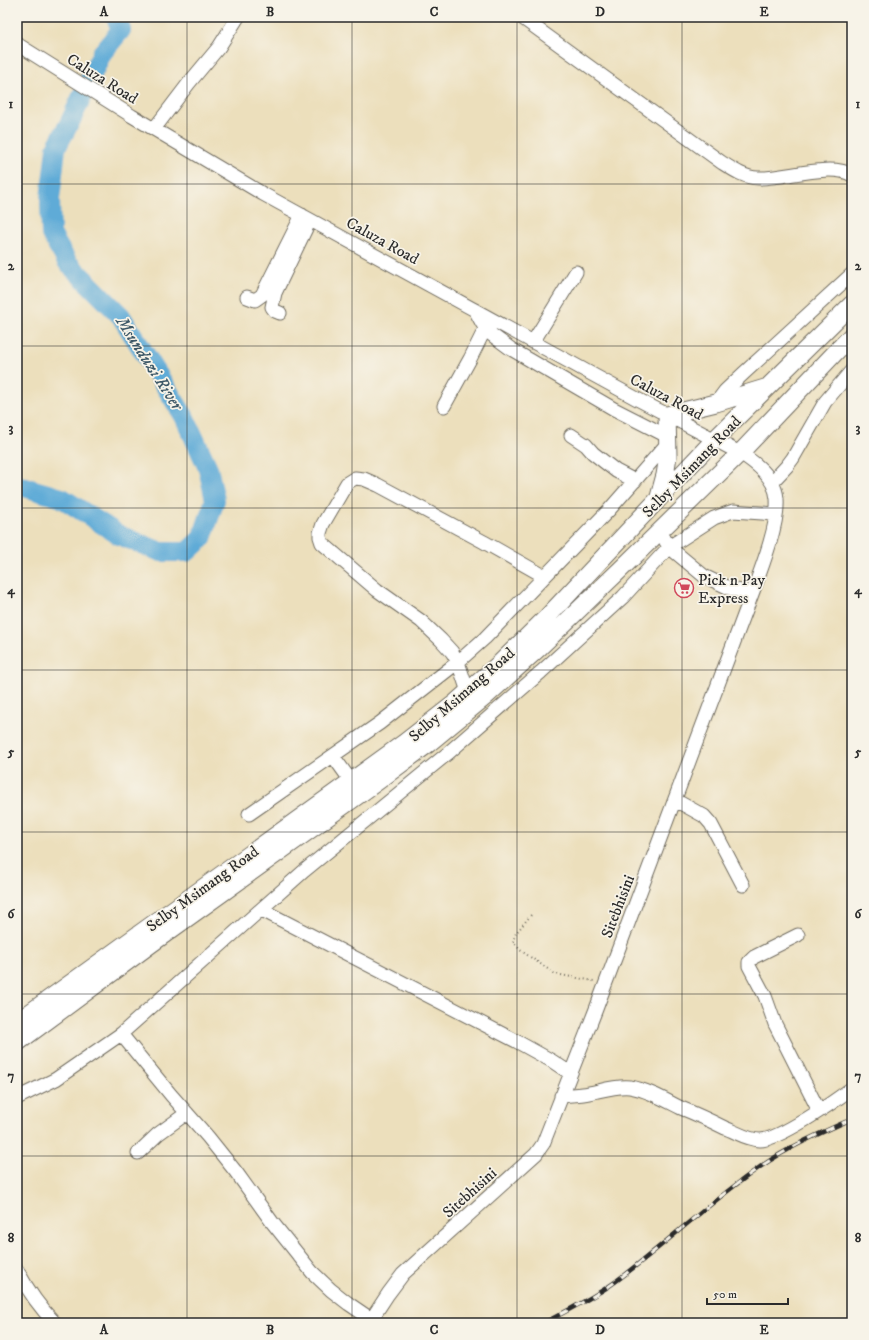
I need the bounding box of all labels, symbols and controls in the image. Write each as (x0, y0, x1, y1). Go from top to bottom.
text: A (99, 4, 109, 20)
text: B (266, 4, 274, 20)
text: C (430, 4, 439, 20)
text: D (595, 4, 605, 20)
text: E (759, 4, 769, 20)
street label: Caluza Road (63, 49, 142, 109)
text: 1 (9, 96, 14, 112)
text: 1 (856, 96, 861, 112)
street label: Caluza Road (343, 213, 422, 269)
text: 2 (8, 258, 15, 274)
text: 2 (855, 258, 862, 274)
water label: Msunduzi River (110, 312, 189, 416)
street label: Caluza Road (626, 369, 707, 425)
street label: Selby Msimang Road (638, 412, 745, 522)
text: 3 (9, 420, 14, 436)
text: 3 (856, 420, 861, 436)
place label: Pick n Pay Express (698, 570, 765, 608)
supermarket icon: Pick n Pay Express (673, 577, 695, 599)
text: 4 (6, 582, 15, 599)
text: 4 (853, 582, 862, 599)
street label: Selby Msimang Road (405, 643, 519, 746)
text: 5 (7, 744, 15, 760)
text: 5 (854, 744, 862, 760)
street label: Selby Msimang Road (143, 841, 263, 936)
street label: Sitebhisini (597, 872, 639, 941)
text: 6 (8, 906, 16, 922)
text: 6 (855, 906, 863, 922)
text: 7 (8, 1068, 15, 1084)
text: 7 (855, 1068, 862, 1084)
street label: Sitebhisini (438, 1163, 501, 1222)
text: 8 (8, 1230, 15, 1246)
text: 8 (855, 1230, 862, 1246)
scale bar (707, 1280, 788, 1306)
text: 50 m (713, 1287, 737, 1302)
text: A (99, 1322, 109, 1338)
text: B (266, 1322, 274, 1338)
text: C (430, 1322, 439, 1338)
text: D (595, 1322, 605, 1338)
text: E (759, 1322, 769, 1338)

